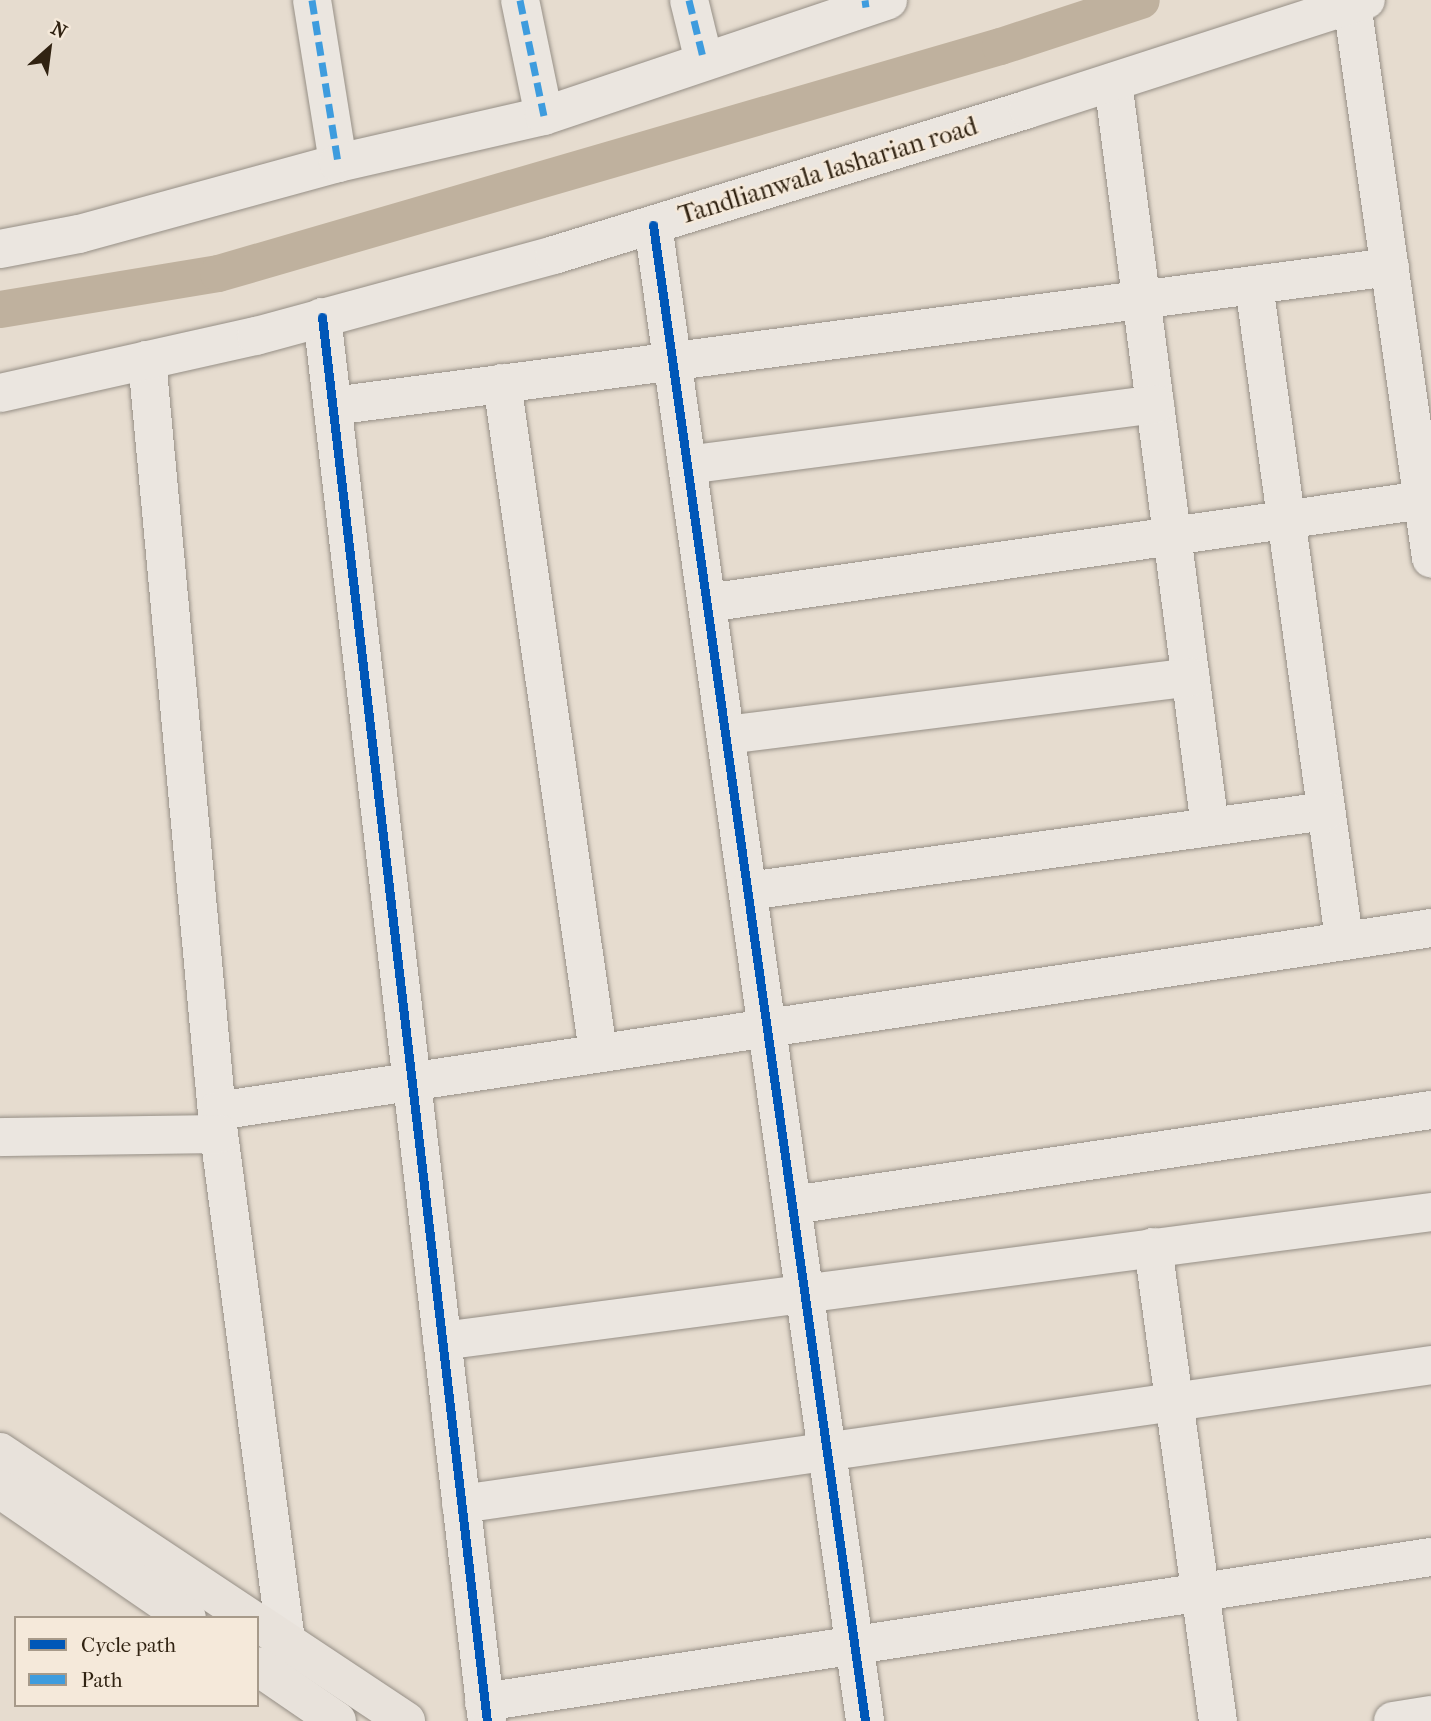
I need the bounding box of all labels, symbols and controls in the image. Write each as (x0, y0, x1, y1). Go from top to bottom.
north arrow (14, 14, 84, 84)
text: N (47, 17, 70, 44)
street label: Tandlianwala lasharian road (675, 111, 981, 231)
legend (14, 1616, 259, 1707)
text: Cycle path (81, 1633, 176, 1657)
text: Path (81, 1668, 122, 1692)

